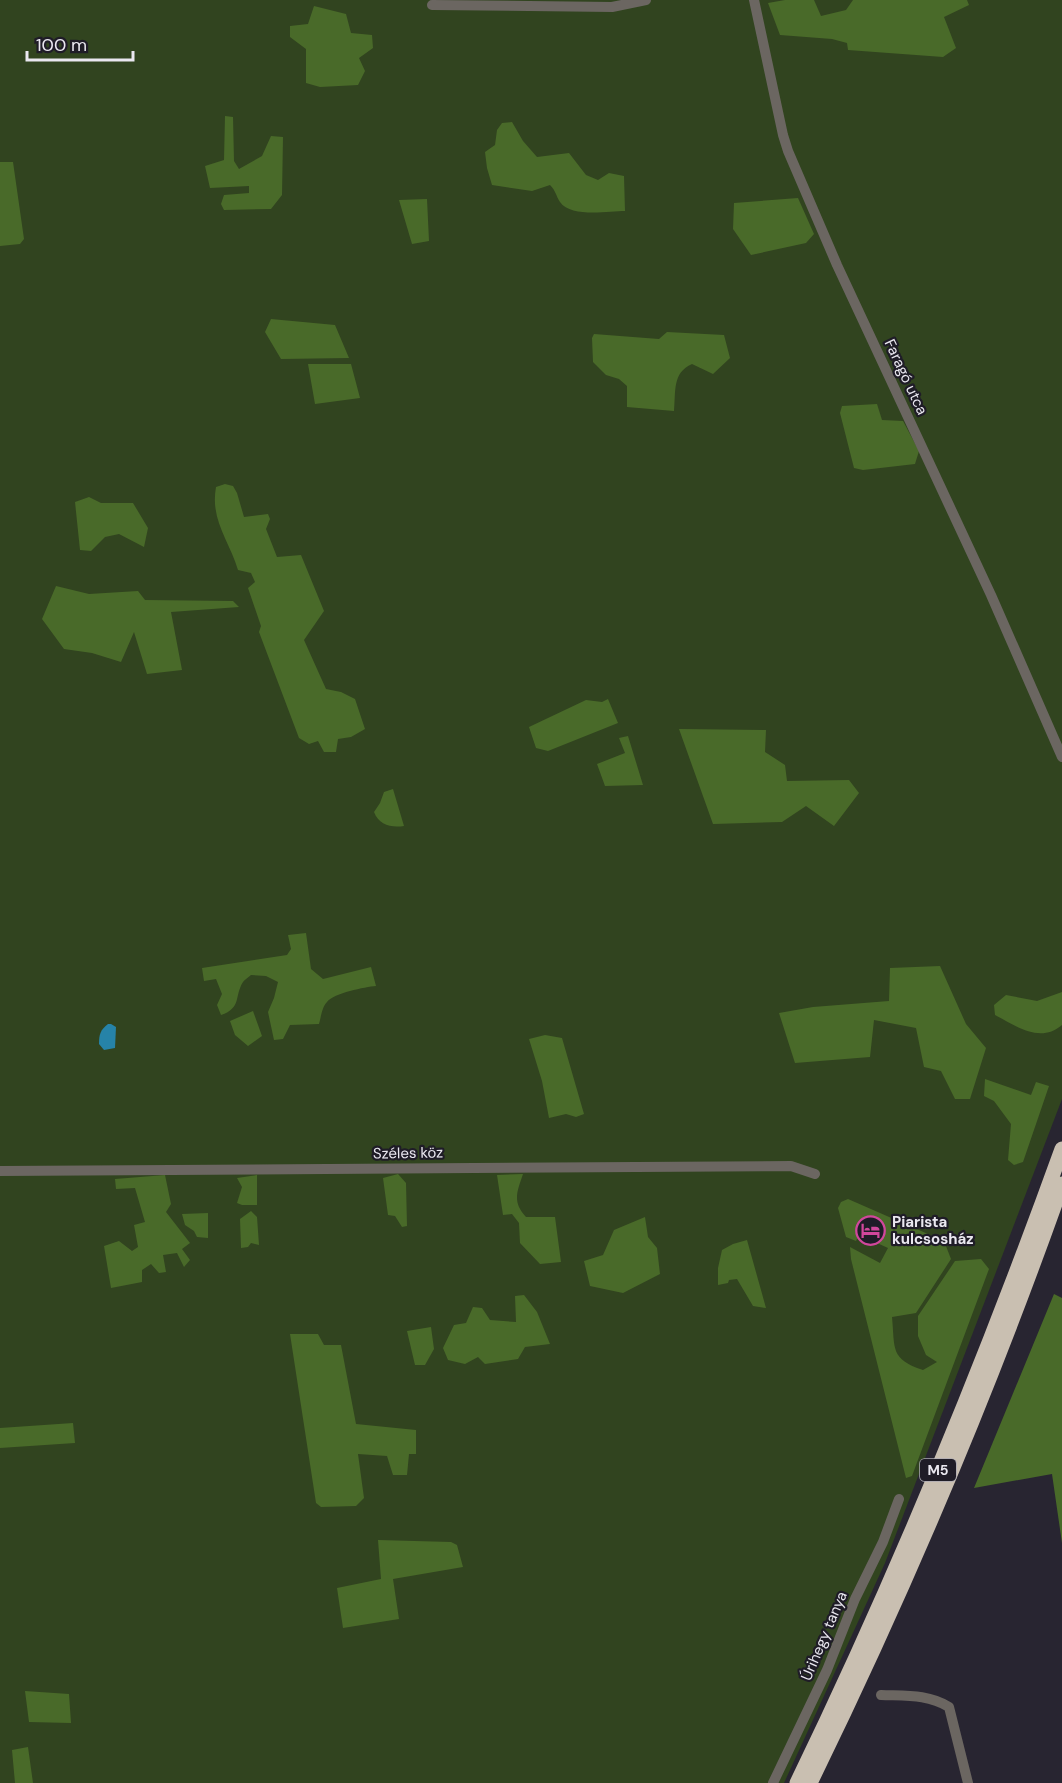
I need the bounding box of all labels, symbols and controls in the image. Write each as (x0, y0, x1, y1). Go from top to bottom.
scale bar (27, 24, 134, 62)
text: 100 m (36, 33, 87, 57)
street label: Faragó utca (880, 336, 932, 418)
street label: Széles köz (373, 1142, 443, 1164)
place label: Piarista kulcsosház (892, 1212, 974, 1249)
hotel icon: Piarista kulcsosház (855, 1215, 887, 1247)
road number: M5 (920, 1459, 956, 1481)
street label: Úrihegy tanya (796, 1588, 852, 1684)

